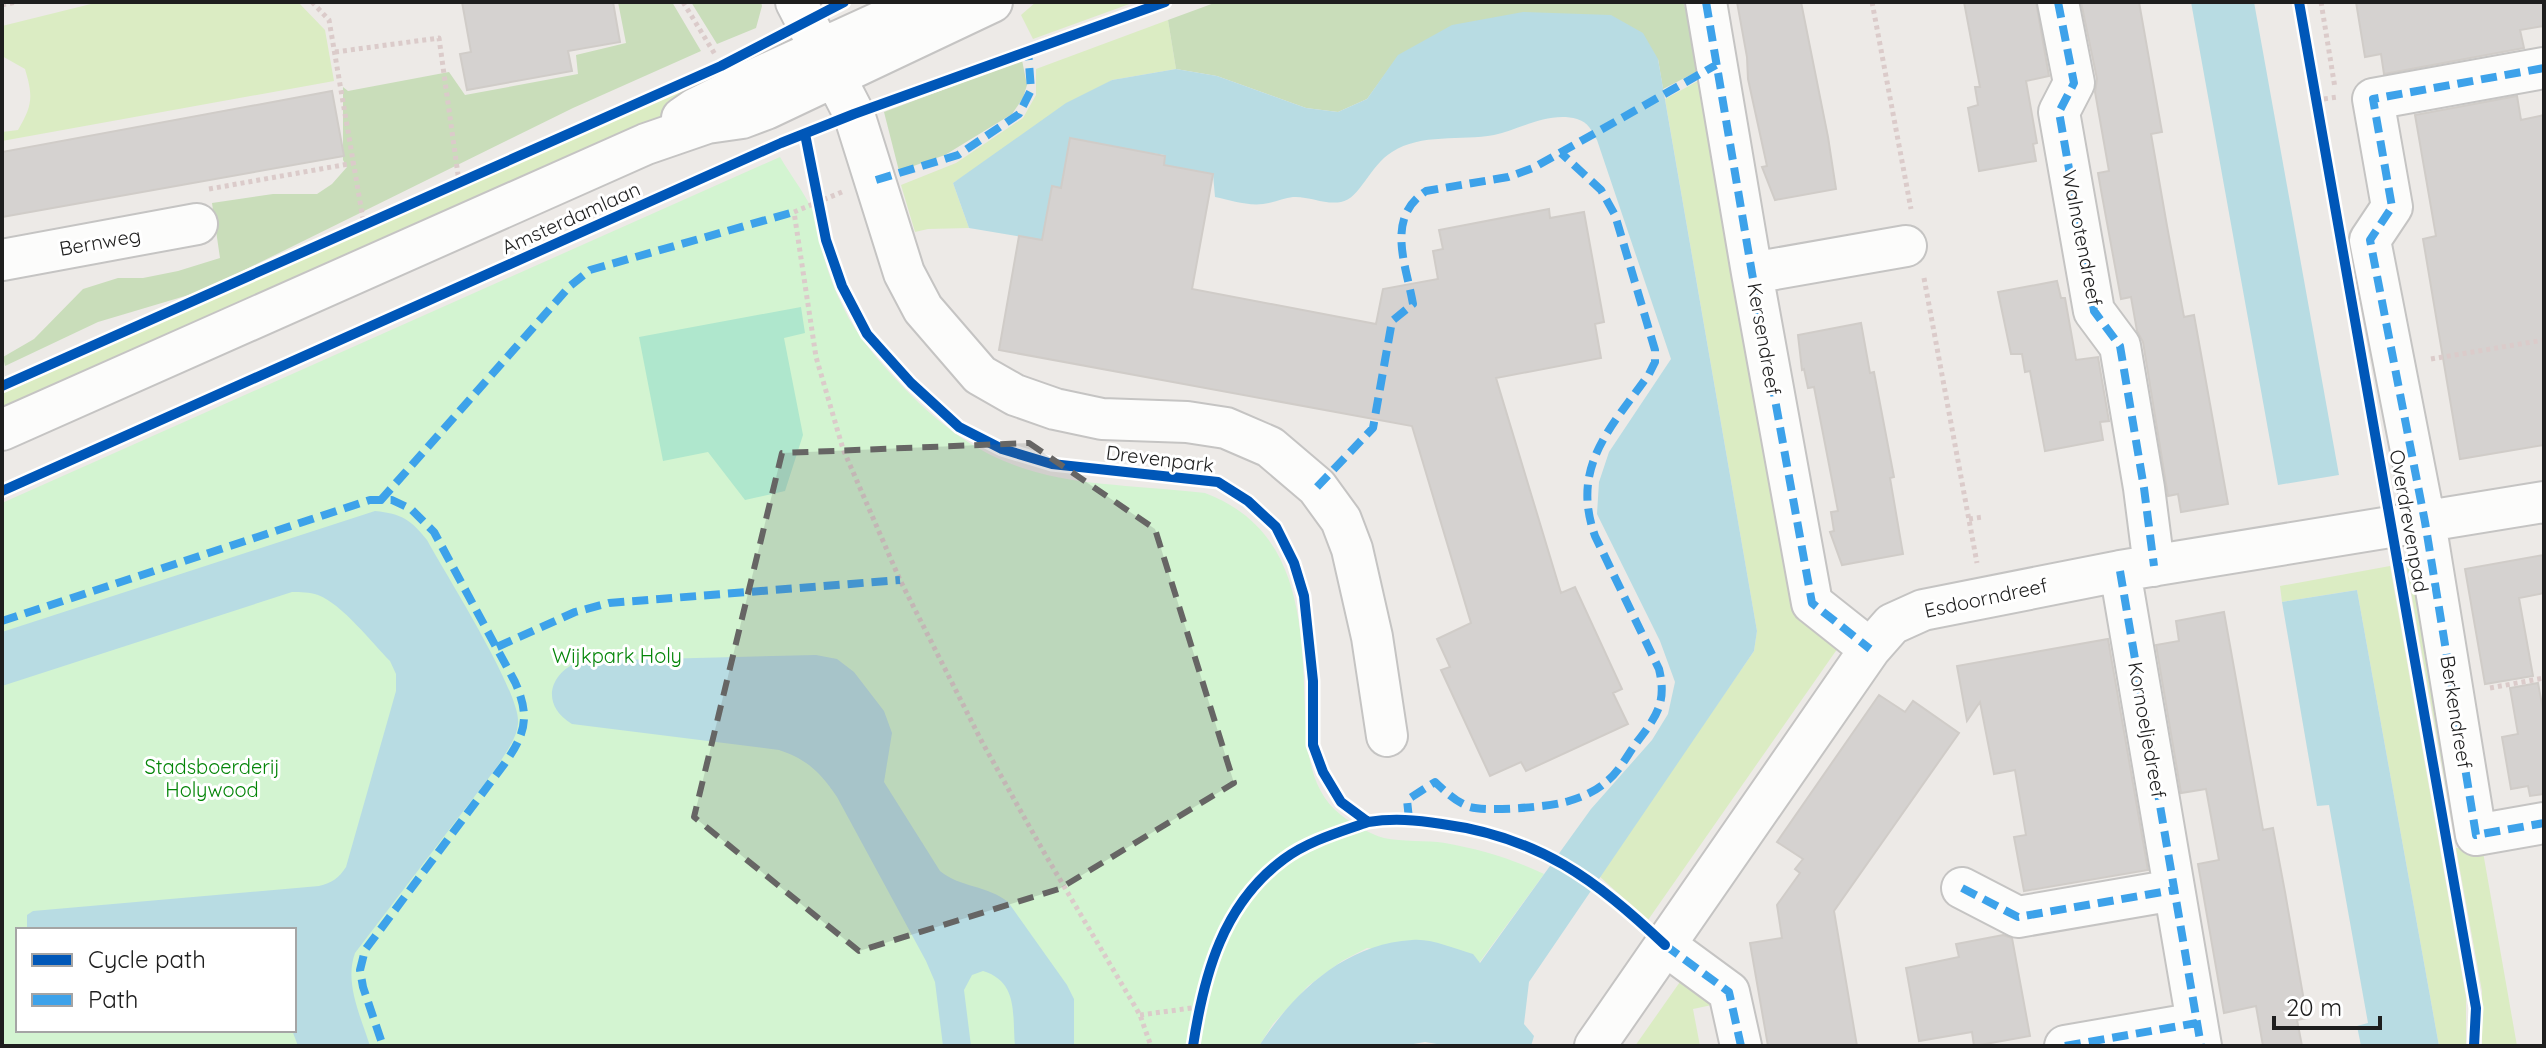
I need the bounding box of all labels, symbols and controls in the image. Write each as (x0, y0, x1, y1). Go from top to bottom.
street label: Walnotendreef (2057, 168, 2108, 308)
street label: Amsterdamlaan (498, 176, 644, 259)
street label: Bernweg (57, 222, 143, 261)
street label: Kersendreef (1742, 281, 1787, 397)
street label: Drevenpark (1105, 439, 1216, 478)
street label: Overdrevenpad (2385, 448, 2434, 594)
street label: Esdoorndreef (1922, 572, 2050, 623)
park label: Wijkpark Holy (552, 643, 682, 668)
street label: Berkendreef (2435, 654, 2478, 770)
street label: Kornoeljedreef (2123, 660, 2172, 800)
park label: Stadsboerderij Holywood (144, 754, 280, 802)
legend (16, 928, 296, 1032)
text: Cycle path (88, 944, 206, 974)
scale bar (2274, 980, 2380, 1030)
text: Path (88, 984, 139, 1014)
text: 20 m (2286, 992, 2342, 1022)

